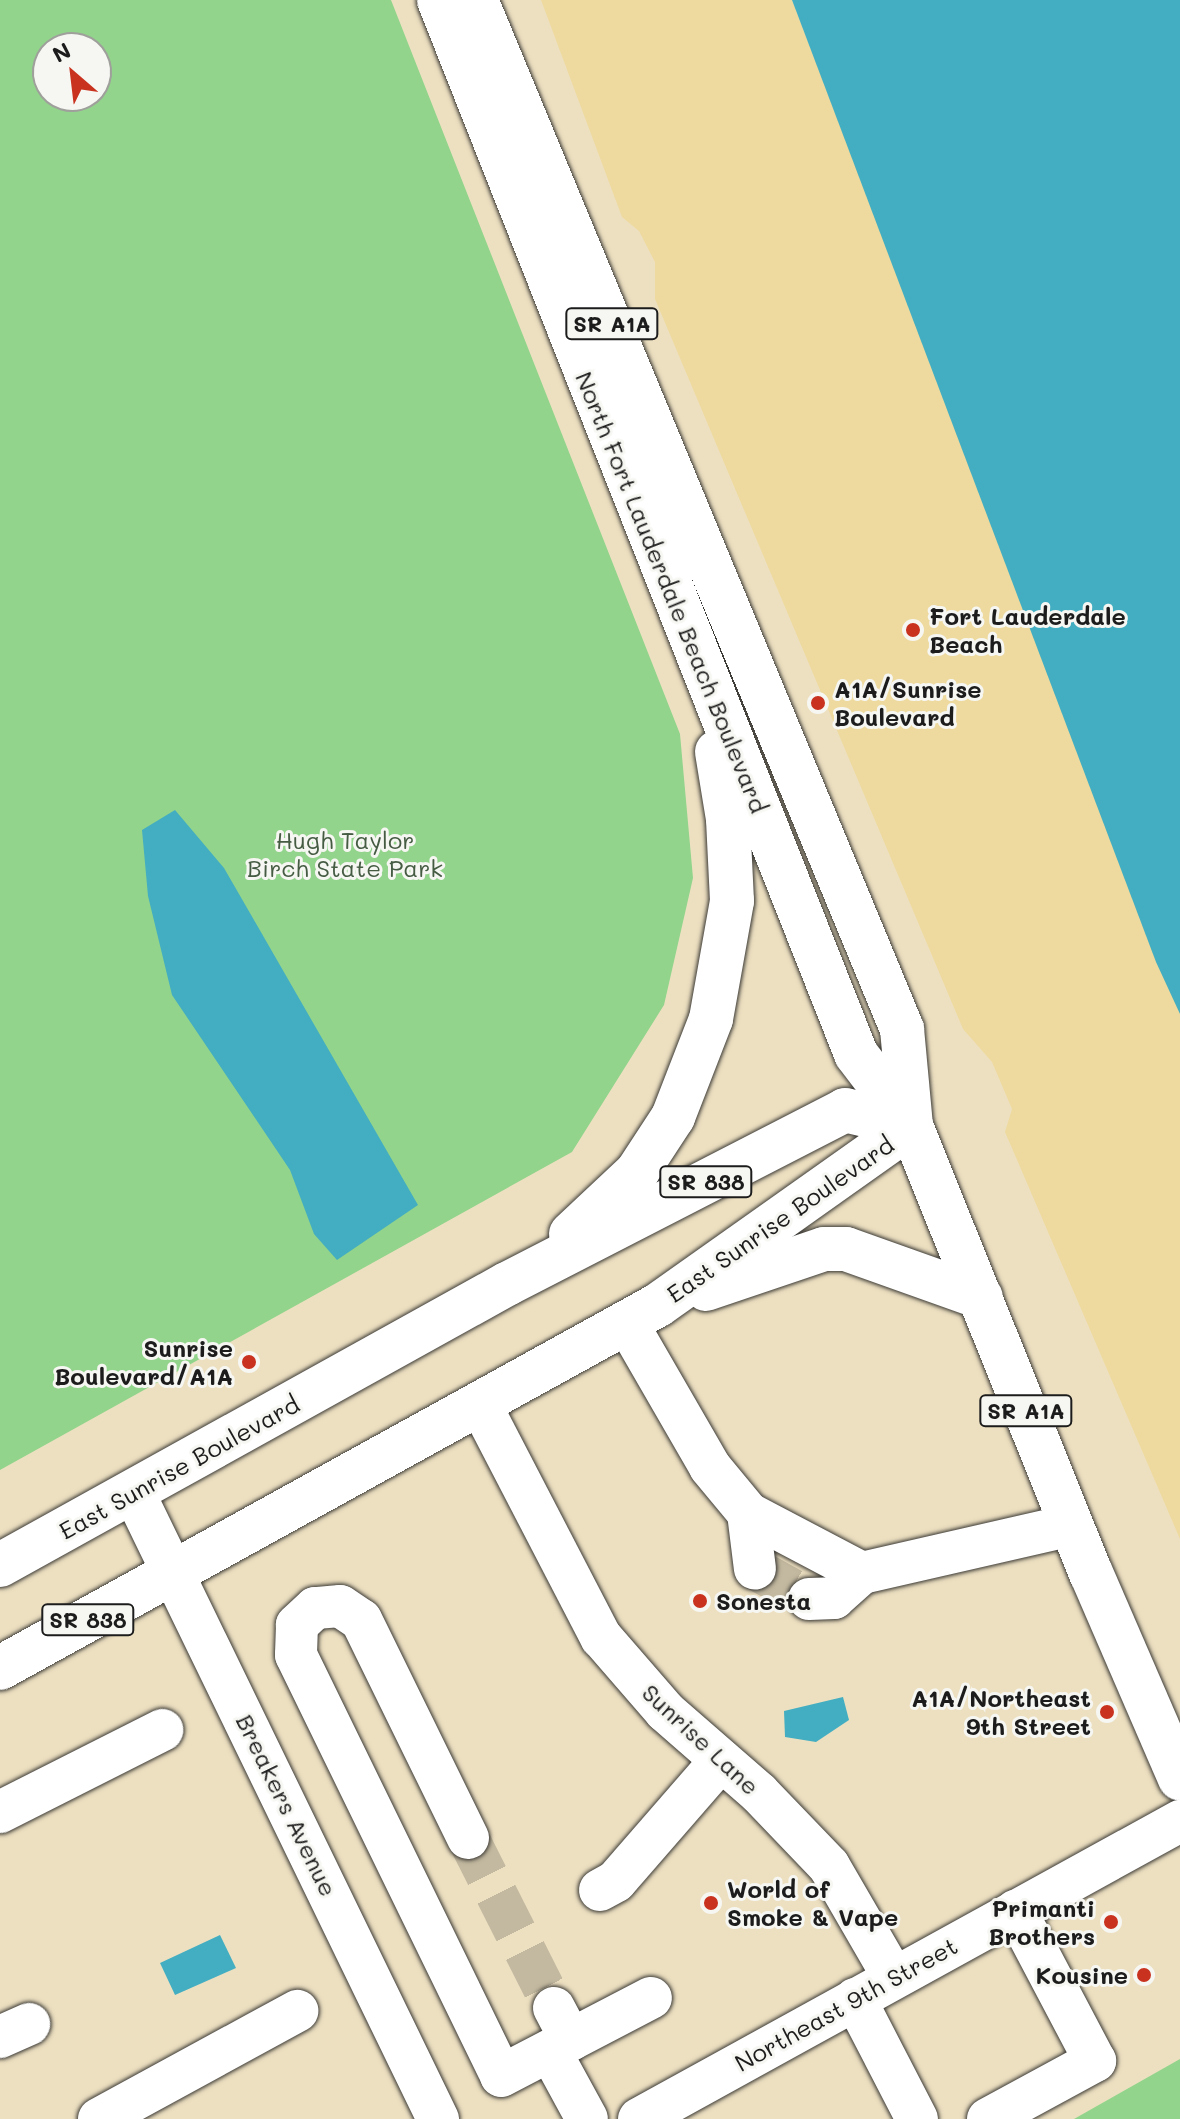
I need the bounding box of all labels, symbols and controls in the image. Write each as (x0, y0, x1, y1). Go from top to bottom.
north arrow (32, 32, 112, 112)
text: N (47, 35, 76, 69)
road number: SR A1A (564, 306, 660, 342)
street label: North Fort Lauderdale Beach Boulevard (570, 367, 774, 817)
place label: Fort Lauderdale Beach (929, 602, 1126, 658)
marker: Fort Lauderdale Beach (904, 621, 922, 639)
place label: A1A/Sunrise Boulevard (834, 675, 982, 731)
marker: A1A/Sunrise Boulevard (809, 694, 827, 712)
park label: Hugh Taylor Birch State Park (247, 826, 443, 882)
street label: East Sunrise Boulevard (661, 1130, 899, 1308)
road number: SR 838 (658, 1164, 754, 1200)
place label: Sunrise Boulevard/A1A (54, 1334, 233, 1390)
marker: Sunrise Boulevard/A1A (240, 1353, 258, 1371)
street label: East Sunrise Boulevard (54, 1389, 304, 1545)
road number: SR A1A (978, 1393, 1074, 1429)
place label: Sonesta (716, 1587, 811, 1615)
marker: Sonesta (691, 1592, 709, 1610)
road number: SR 838 (40, 1602, 136, 1638)
street label: Sunrise Lane (637, 1678, 765, 1800)
place label: A1A/Northeast 9th Street (911, 1684, 1091, 1740)
marker: A1A/Northeast 9th Street (1098, 1703, 1116, 1721)
street label: Breakers Avenue (230, 1709, 344, 1901)
place label: World of Smoke & Vape (727, 1875, 898, 1931)
marker: World of Smoke & Vape (702, 1894, 720, 1912)
place label: Primanti Brothers (988, 1894, 1095, 1950)
marker: Primanti Brothers (1102, 1913, 1120, 1931)
street label: Northeast 9th Street (730, 1931, 962, 2077)
place label: Kousine (1036, 1961, 1128, 1989)
marker: Kousine (1135, 1966, 1153, 1984)

